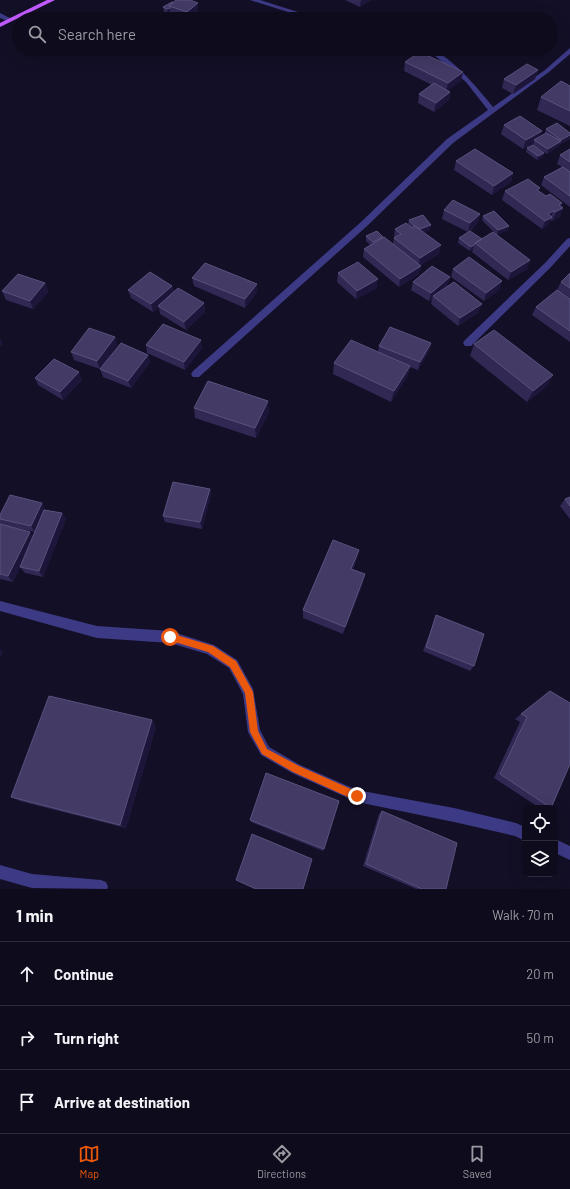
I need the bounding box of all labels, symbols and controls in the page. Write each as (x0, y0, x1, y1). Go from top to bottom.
search box (12, 12, 558, 56)
icon: search (26, 23, 48, 45)
text: Search here (58, 25, 136, 43)
route start (161, 628, 179, 646)
route end (348, 787, 366, 805)
map controls (522, 805, 558, 877)
button: locate (522, 805, 558, 841)
button: layers (522, 841, 558, 877)
text: 1 min (16, 905, 53, 925)
text: Walk · 70 m (492, 907, 554, 923)
icon: ahead (16, 963, 38, 985)
text: Continue (54, 965, 114, 983)
text: 20 m (526, 966, 554, 982)
icon: right (16, 1027, 38, 1049)
text: Turn right (54, 1029, 119, 1047)
text: 50 m (527, 1030, 554, 1046)
icon: arrive (16, 1091, 38, 1113)
text: Arrive at destination (54, 1093, 190, 1111)
tab: Map (78, 1143, 100, 1180)
tab: Directions (257, 1143, 306, 1180)
tab: Saved (463, 1143, 492, 1180)

